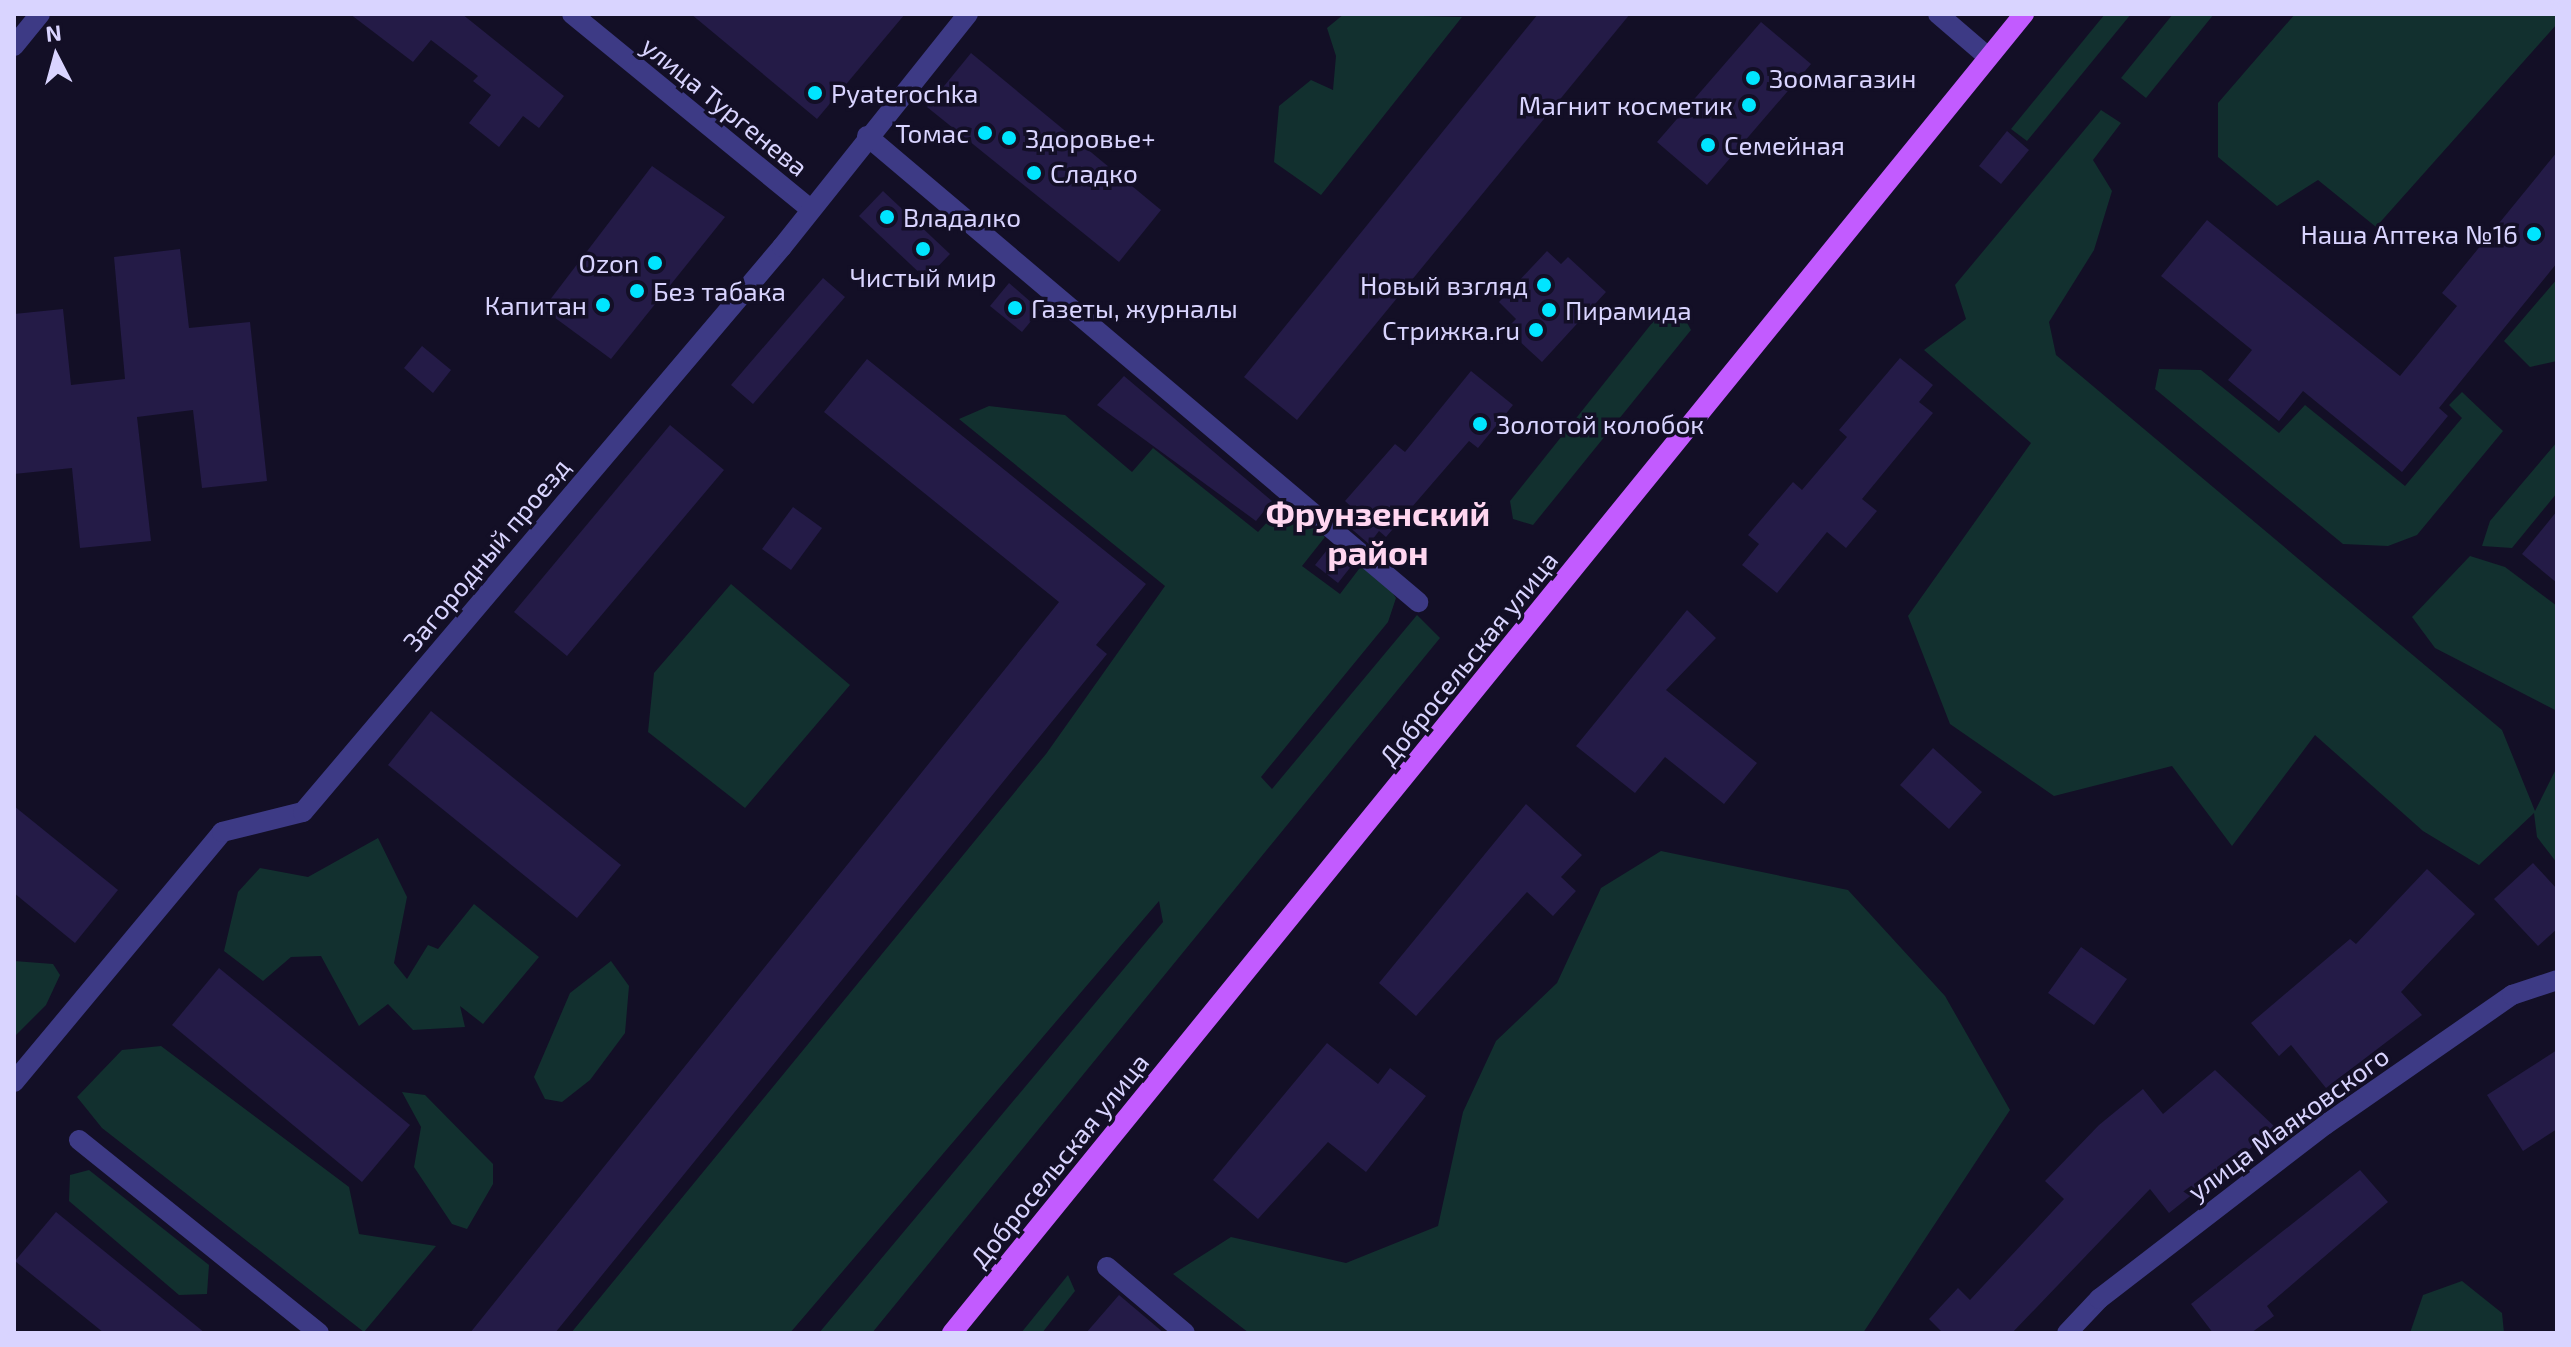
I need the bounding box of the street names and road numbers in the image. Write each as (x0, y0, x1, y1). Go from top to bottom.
street label: улица Тургенева (636, 30, 814, 182)
street label: Загородный проезд (396, 451, 576, 657)
street label: Добросельская улица (1372, 545, 1564, 771)
street label: улица Маяковского (2181, 1040, 2395, 1206)
street label: Добросельская улица (963, 1047, 1155, 1273)

